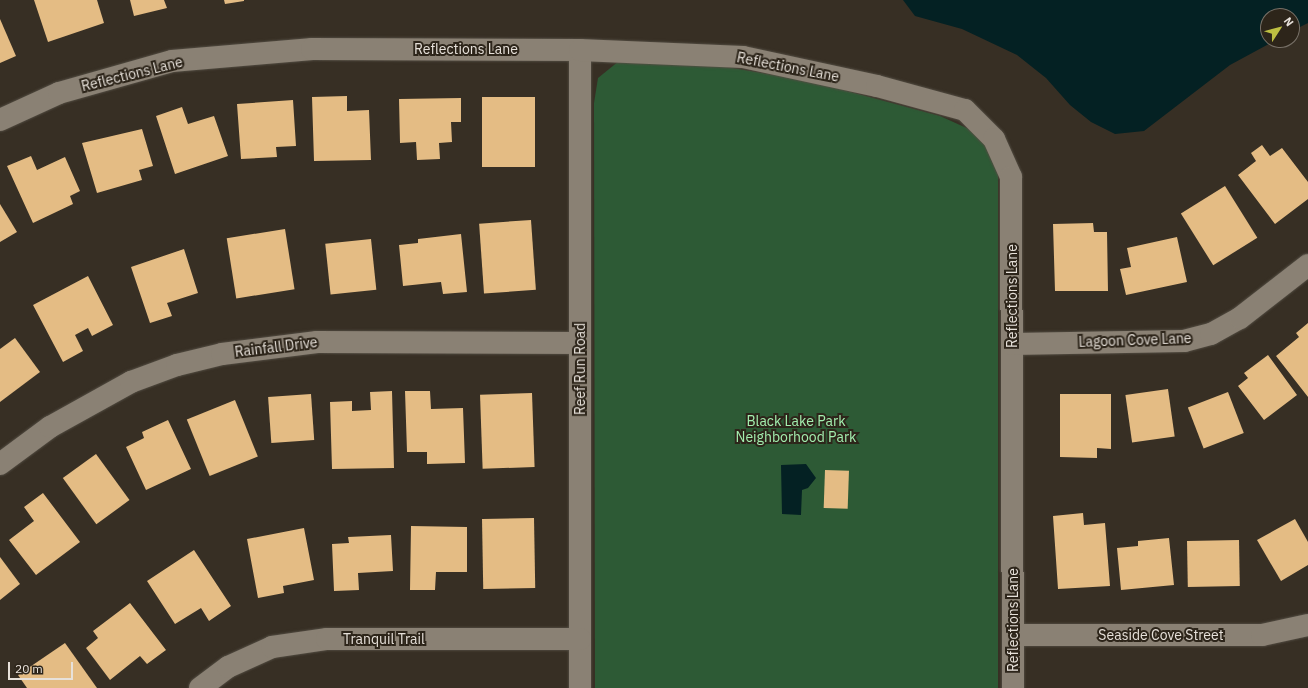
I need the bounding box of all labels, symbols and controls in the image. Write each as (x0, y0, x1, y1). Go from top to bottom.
north arrow (1260, 8, 1300, 48)
text: N (1281, 14, 1297, 29)
street label: Reflections Lane (414, 41, 518, 57)
street label: Reflections Lane (735, 49, 841, 85)
street label: Reflections Lane (80, 53, 184, 95)
street label: Reflections Lane (1004, 244, 1020, 348)
street label: Reef Run Road (572, 323, 588, 415)
street label: Lagoon Cove Lane (1078, 330, 1192, 350)
street label: Rainfall Drive (234, 334, 318, 360)
park label: Black Lake Park Neighborhood Park (736, 413, 856, 446)
street label: Reflections Lane (1005, 568, 1021, 672)
street label: Seaside Cove Street (1098, 627, 1224, 643)
street label: Tranquil Trail (343, 631, 425, 647)
scale bar (10, 654, 75, 680)
text: 20 m (15, 661, 43, 676)

